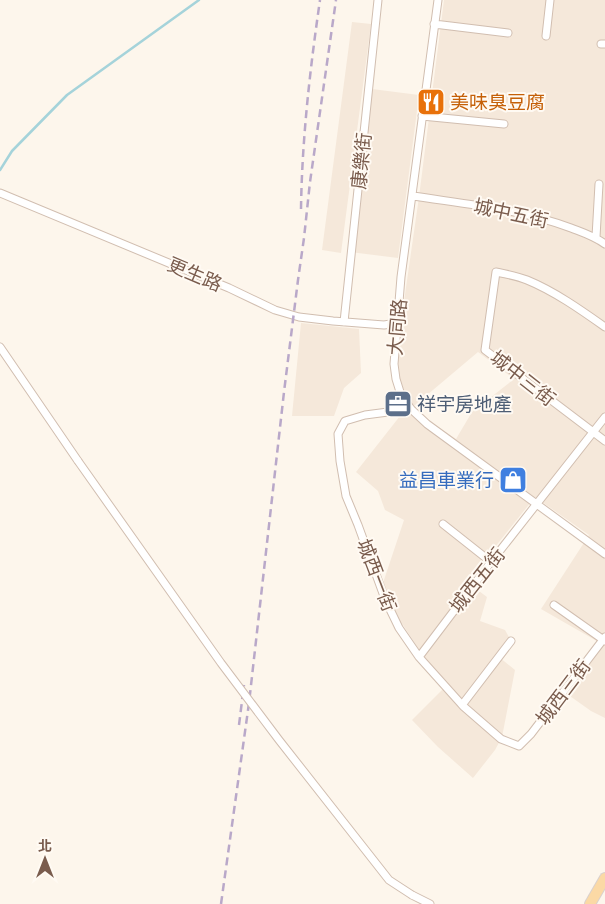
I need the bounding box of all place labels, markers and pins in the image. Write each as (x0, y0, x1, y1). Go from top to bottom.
restaurant icon: 美味臭豆腐 (416, 87, 446, 117)
place label: 美味臭豆腐 (450, 90, 545, 114)
office icon: 祥宇房地產 (383, 389, 413, 419)
place label: 祥宇房地產 (417, 392, 512, 416)
shop icon: 益昌車業行 (498, 465, 528, 495)
place label: 益昌車業行 (399, 468, 494, 492)

